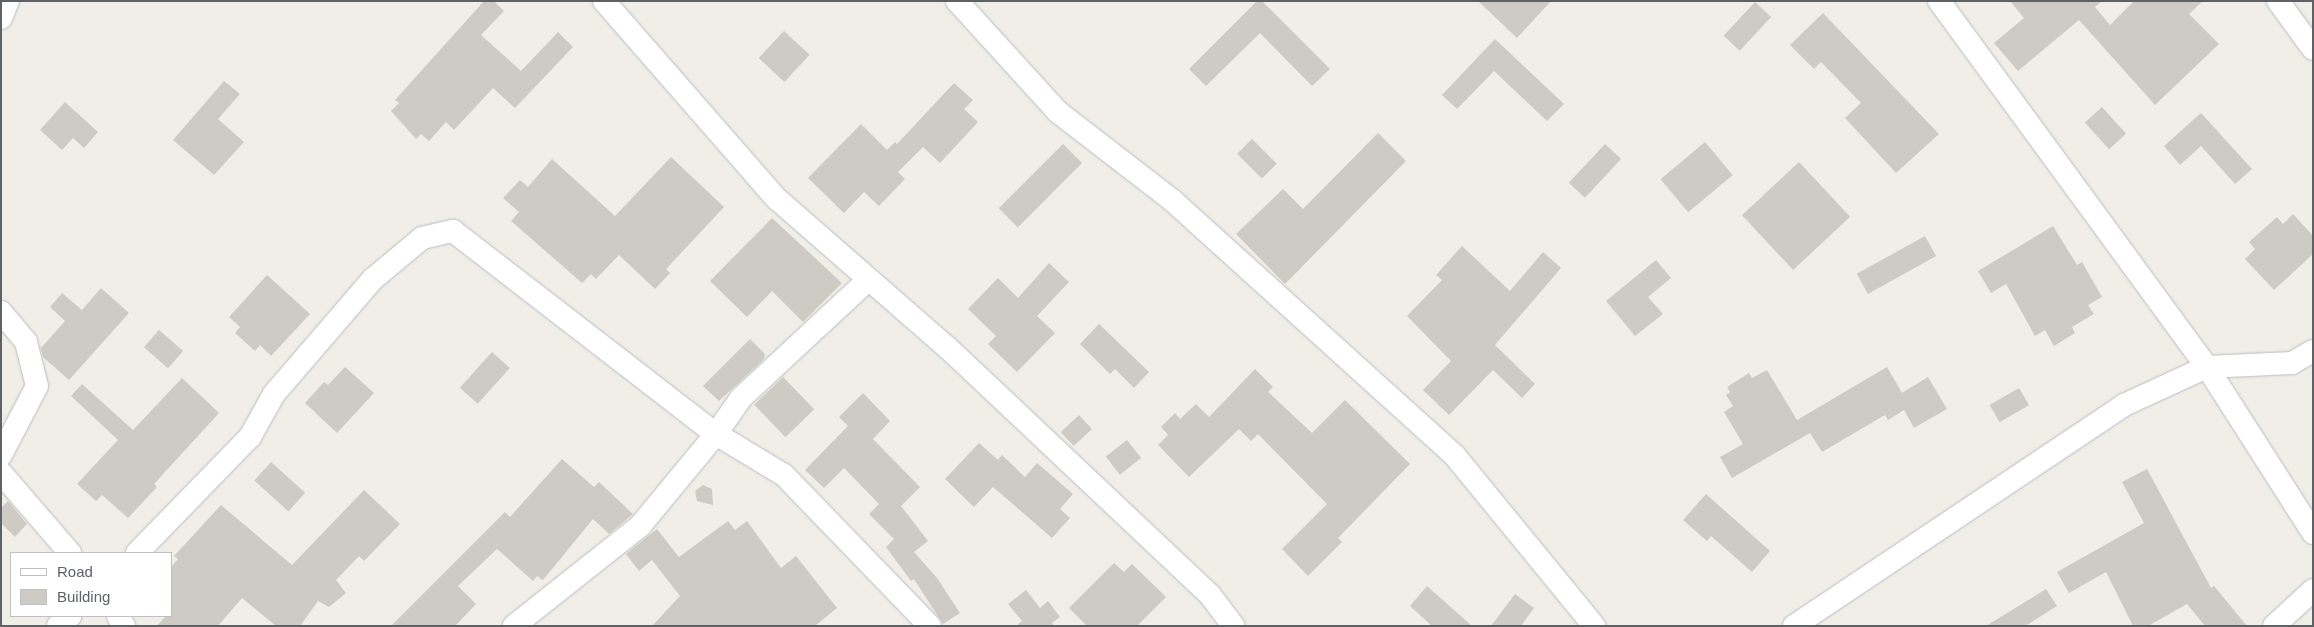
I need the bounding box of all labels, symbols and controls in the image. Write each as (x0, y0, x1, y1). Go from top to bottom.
legend (10, 552, 172, 617)
text: Road (57, 563, 93, 580)
text: Building (57, 588, 110, 605)

